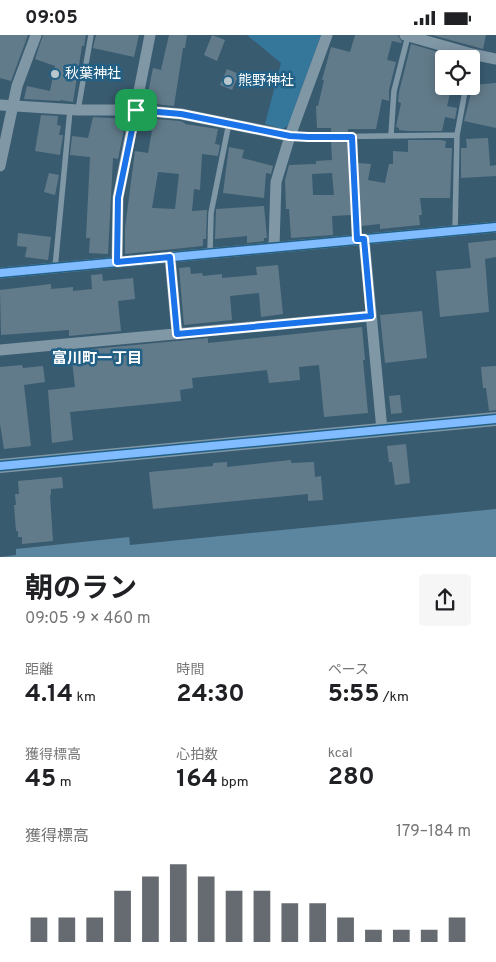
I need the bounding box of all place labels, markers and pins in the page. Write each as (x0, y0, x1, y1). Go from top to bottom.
place label: 秋葉神社 (65, 66, 121, 83)
marker: 秋葉神社 (49, 68, 61, 80)
place label: 熊野神社 (238, 72, 294, 90)
marker: 熊野神社 (222, 75, 234, 87)
pin (115, 89, 157, 131)

